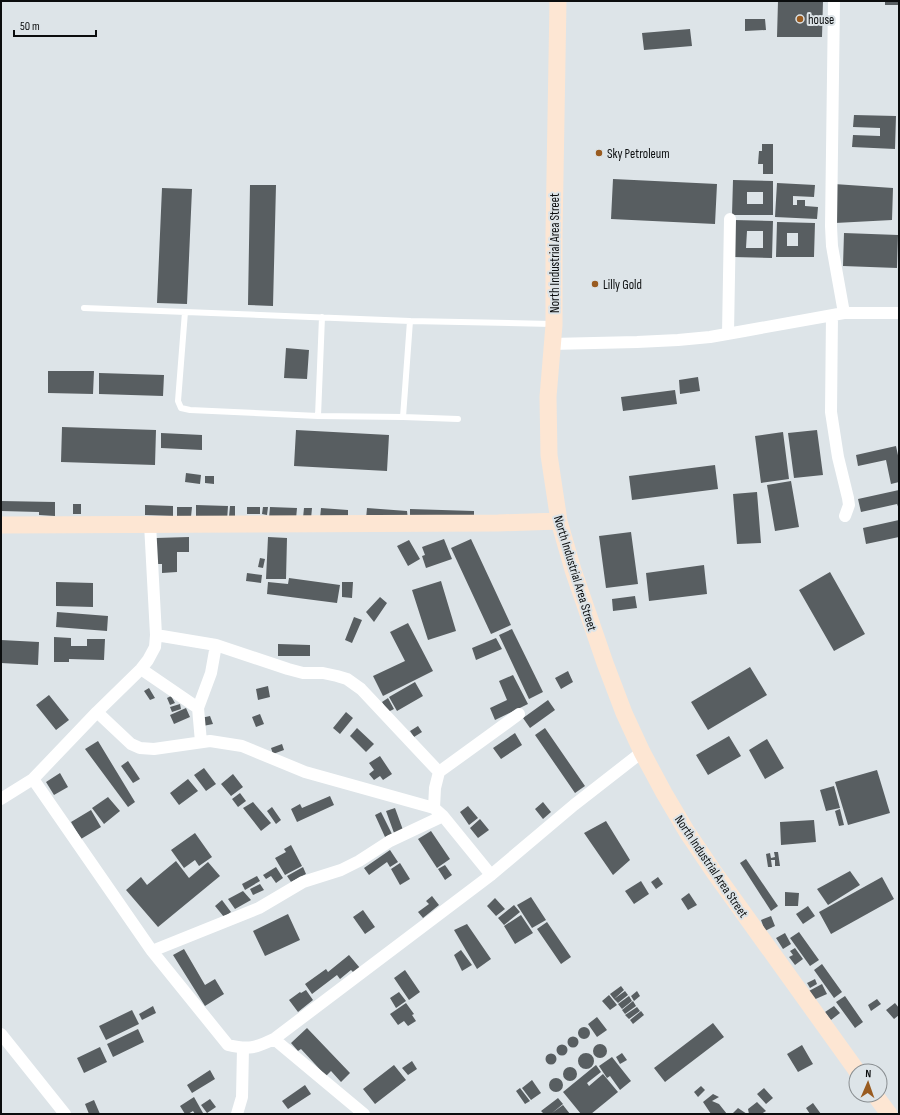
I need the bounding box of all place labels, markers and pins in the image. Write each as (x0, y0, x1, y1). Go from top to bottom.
place label: house (808, 12, 834, 28)
marker: house (795, 14, 805, 24)
place label: Sky Petroleum (607, 146, 670, 162)
marker: Sky Petroleum (594, 148, 604, 158)
place label: Lilly Gold (603, 277, 642, 293)
marker: Lilly Gold (590, 279, 600, 289)

